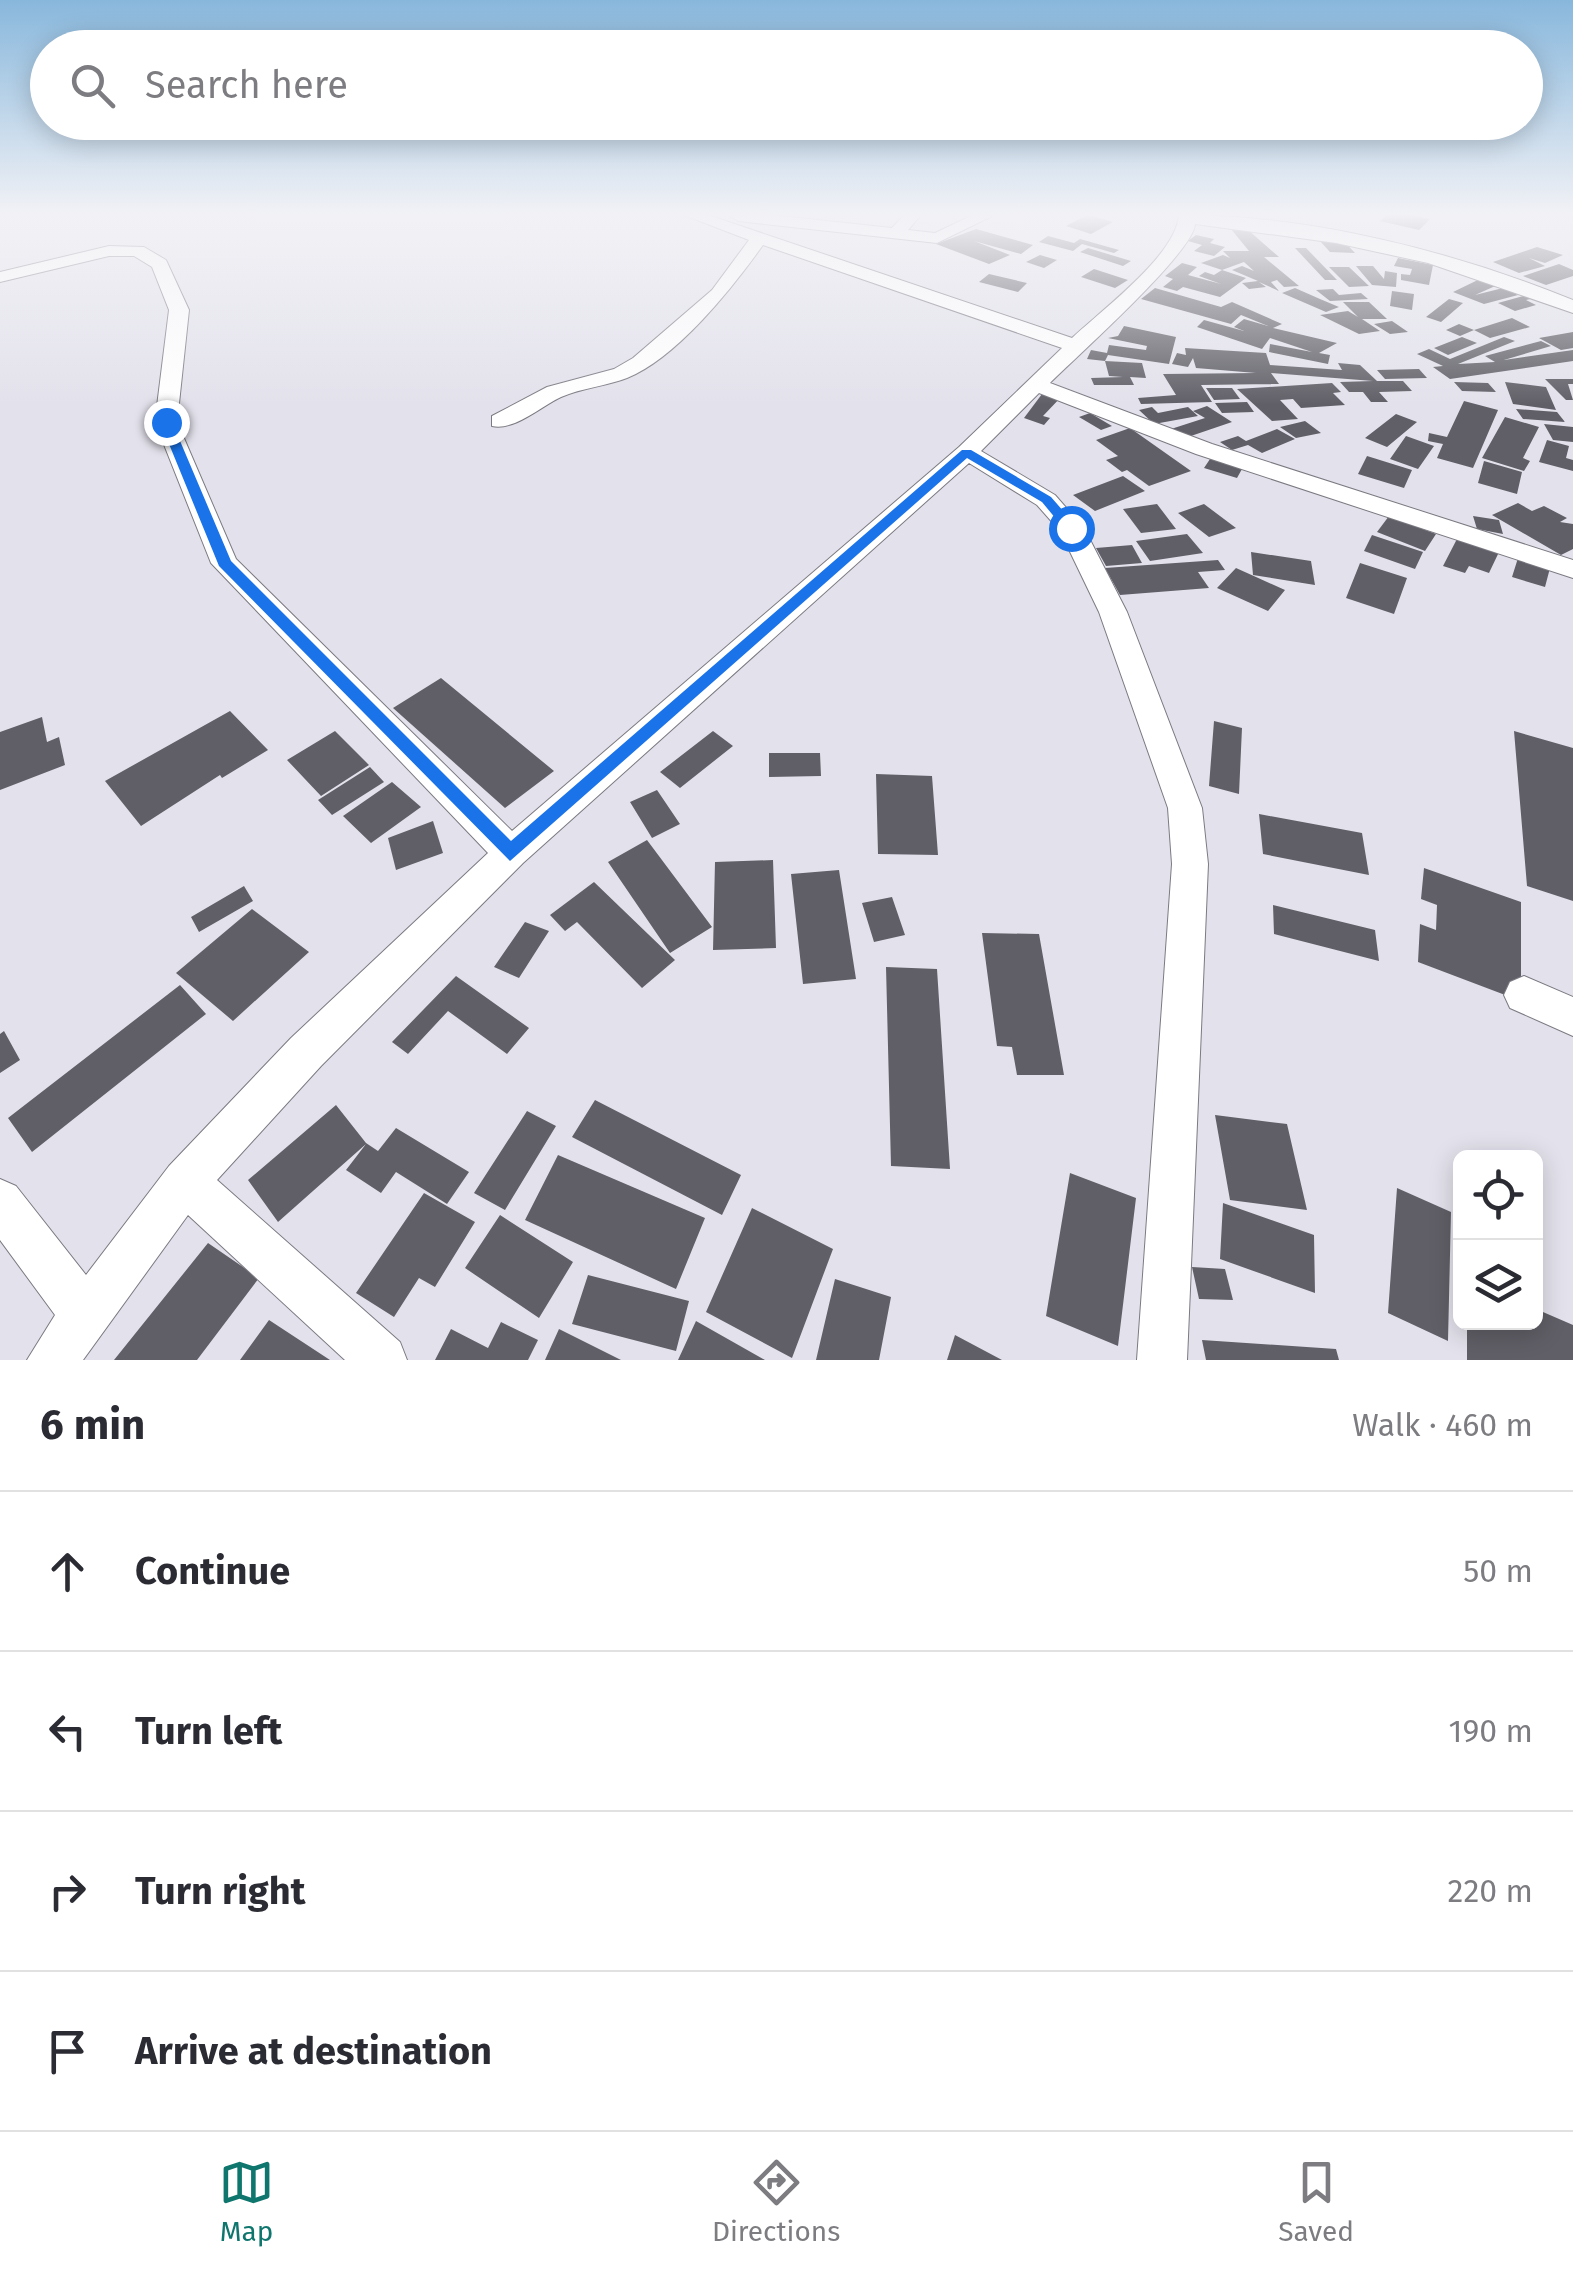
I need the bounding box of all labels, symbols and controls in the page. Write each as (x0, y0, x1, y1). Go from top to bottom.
search box (30, 30, 1543, 140)
icon: search (65, 58, 120, 113)
text: Search here (145, 62, 348, 108)
route end (144, 400, 190, 446)
route start (1049, 506, 1095, 552)
map controls (1453, 1150, 1543, 1330)
button: locate (1453, 1150, 1543, 1240)
button: layers (1453, 1240, 1543, 1330)
text: 6 min (40, 1400, 145, 1450)
text: Walk · 460 m (1352, 1406, 1533, 1444)
icon: ahead (40, 1544, 95, 1599)
text: Continue (135, 1548, 290, 1594)
text: 50 m (1463, 1552, 1533, 1590)
icon: left (40, 1704, 95, 1759)
text: Turn left (135, 1708, 282, 1754)
text: 190 m (1449, 1712, 1533, 1750)
icon: right (40, 1864, 95, 1919)
text: Turn right (135, 1868, 305, 1914)
text: 220 m (1448, 1872, 1533, 1910)
icon: arrive (40, 2024, 95, 2079)
text: Arrive at destination (135, 2028, 492, 2074)
tab: Map (219, 2155, 274, 2248)
tab: Directions (712, 2155, 840, 2248)
tab: Saved (1278, 2155, 1354, 2248)

